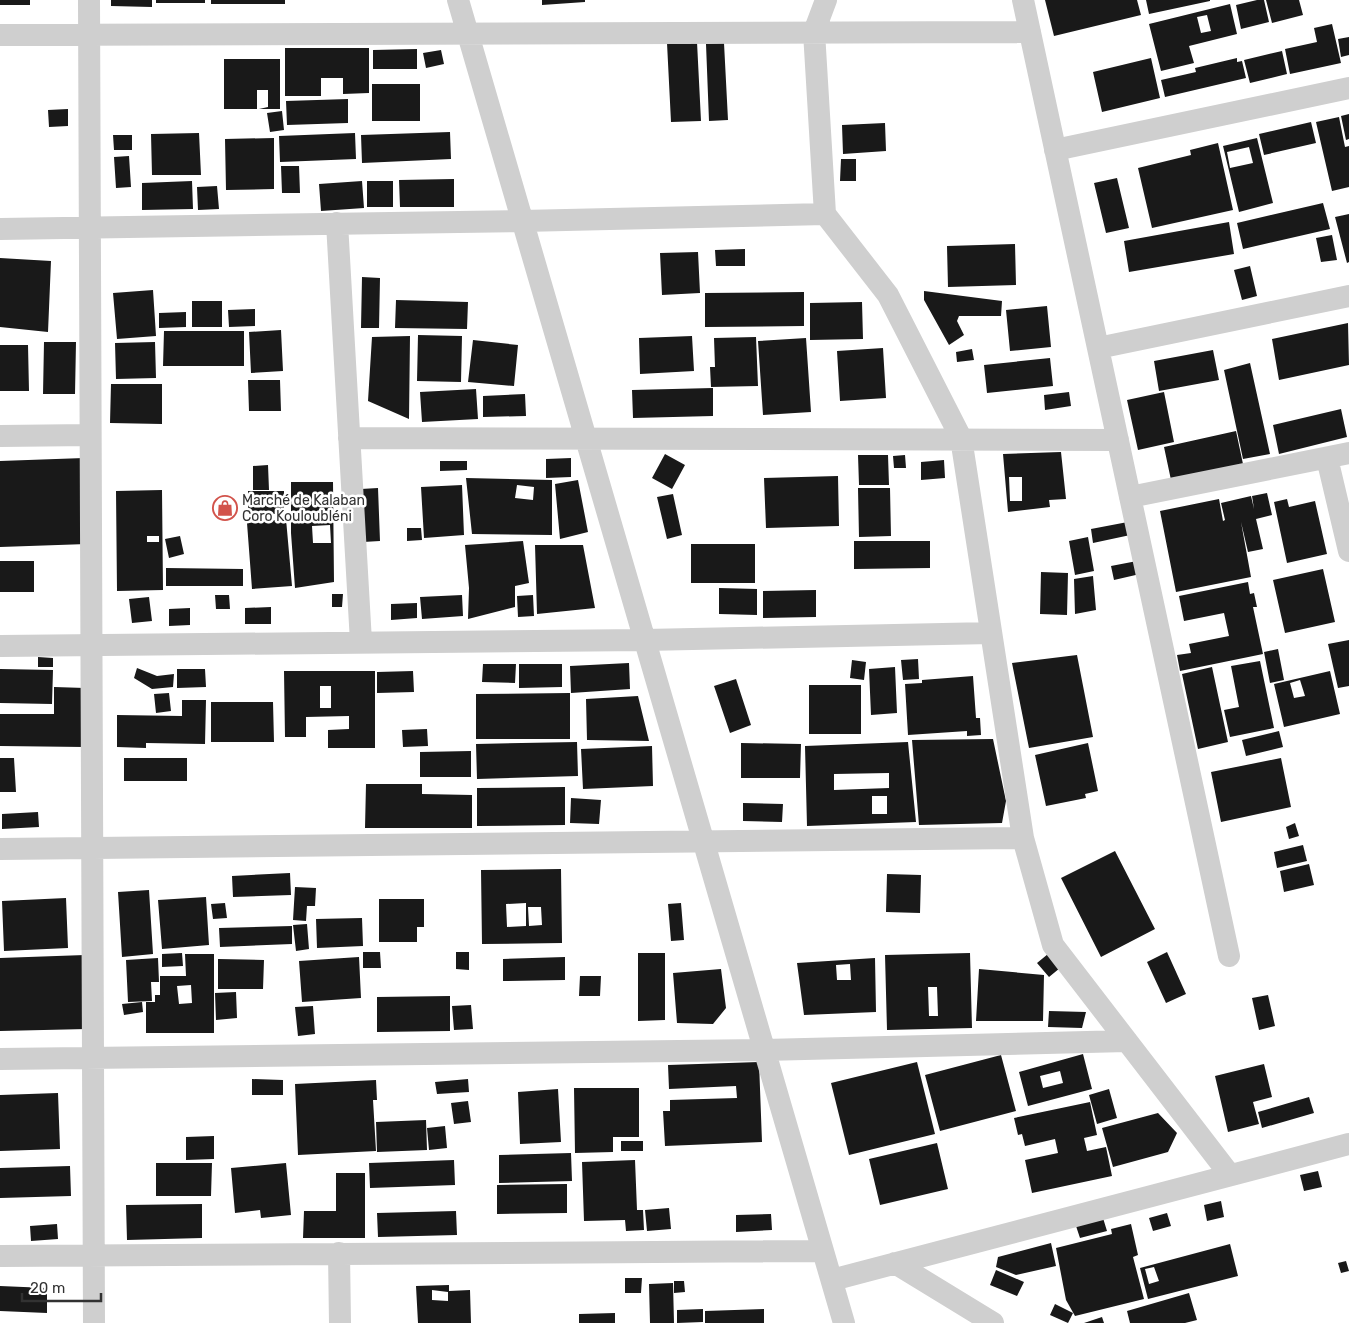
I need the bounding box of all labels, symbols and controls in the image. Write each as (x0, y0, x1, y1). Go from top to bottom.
place label: Marché de Kalaban Coro Kouloubléni (242, 492, 365, 525)
shop icon: Marché de Kalaban Coro Kouloubléni (212, 495, 238, 521)
scale bar (22, 1270, 101, 1302)
text: 20 m (30, 1279, 65, 1297)

